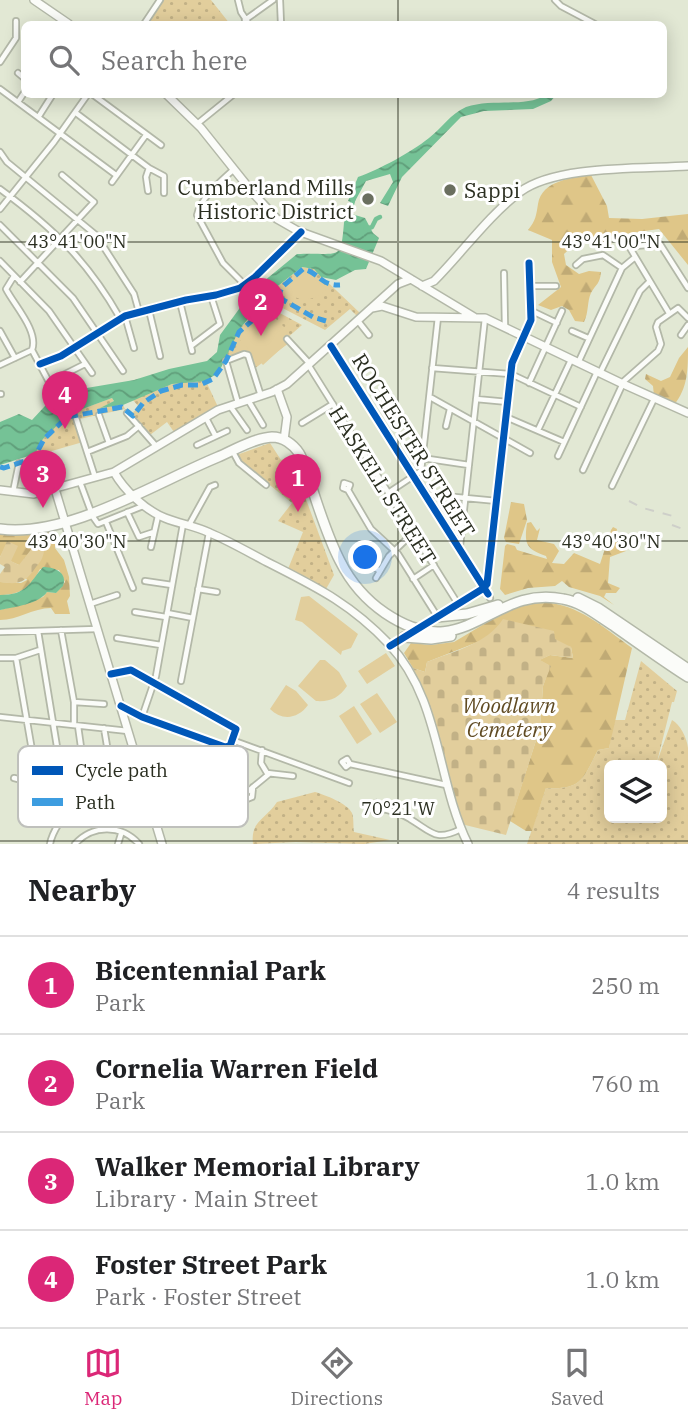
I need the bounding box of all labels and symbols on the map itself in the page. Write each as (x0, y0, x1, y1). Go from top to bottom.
place label: Cumberland Mills Historic District (177, 173, 354, 225)
place label: Sappi (464, 176, 520, 204)
marker: Sappi (442, 182, 458, 198)
marker: Cumberland Mills Historic District (360, 191, 376, 207)
text: 43°41'00"N (28, 230, 127, 253)
text: 43°41'00"N (562, 230, 661, 253)
pin: 2 (238, 278, 284, 336)
street label: ROCHESTER STREET (346, 348, 482, 542)
pin: 4 (42, 371, 88, 429)
street label: HASKELL STREET (323, 400, 443, 570)
pin: 3 (20, 450, 66, 508)
pin: 1 (275, 454, 321, 512)
text: 43°40'30"N (28, 530, 127, 553)
text: 43°40'30"N (562, 530, 661, 553)
your location (348, 540, 382, 574)
park label: Woodlawn Cemetery (462, 691, 556, 743)
legend (18, 746, 248, 827)
text: Cycle path (75, 758, 168, 782)
text: Path (75, 790, 115, 814)
text: 70°21'W (361, 797, 435, 820)

